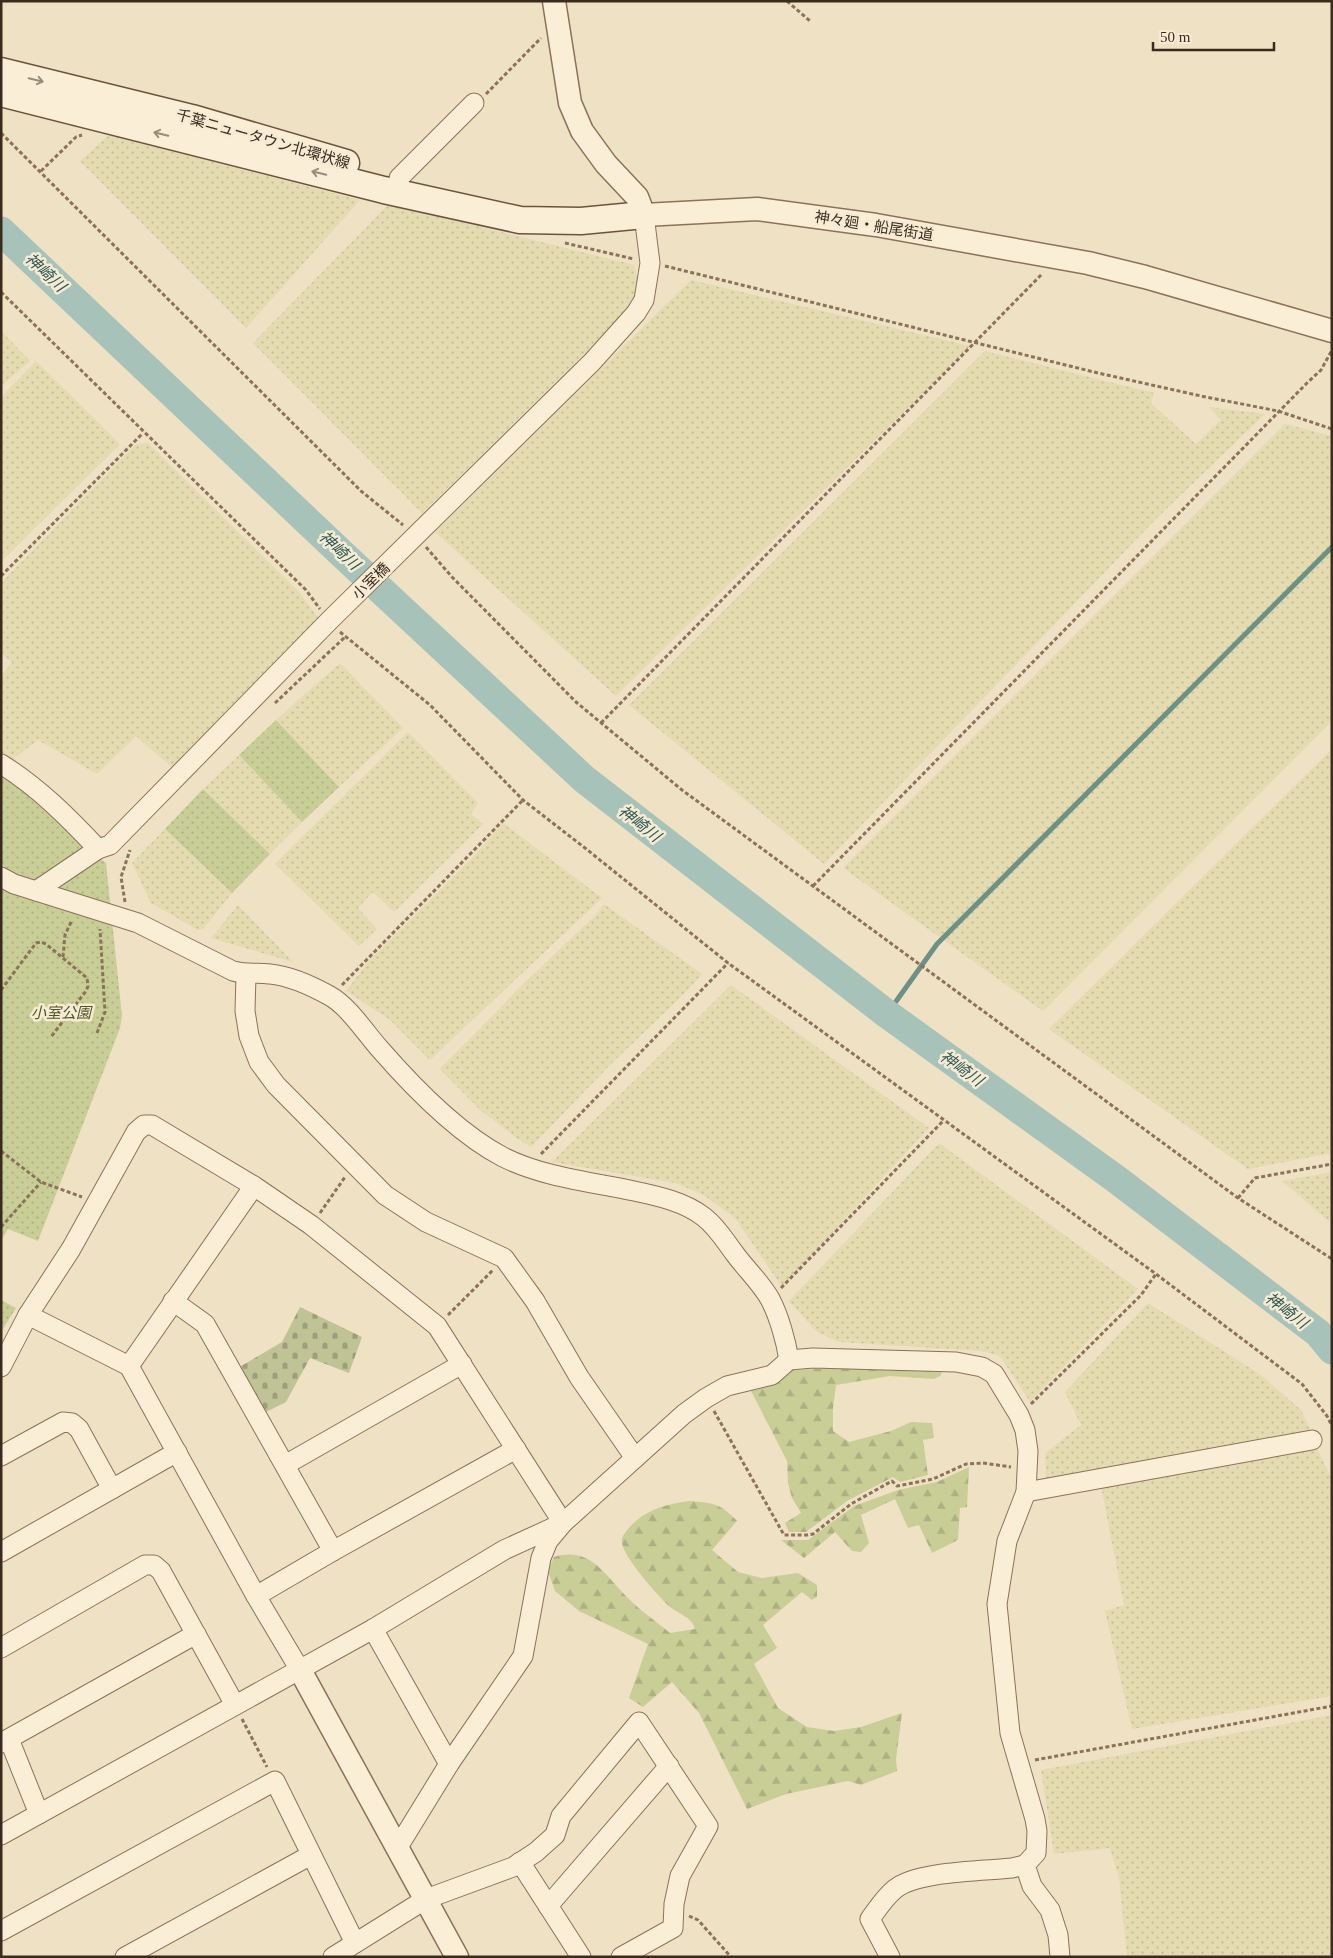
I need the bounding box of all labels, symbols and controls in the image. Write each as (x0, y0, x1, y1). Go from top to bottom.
scale bar (1153, 20, 1274, 52)
text: 50 m (1160, 29, 1191, 45)
one-way arrow (28, 76, 44, 85)
street label: 千葉ニュータウン北環状線 (174, 106, 352, 171)
one-way arrow (154, 129, 170, 138)
one-way arrow (312, 168, 328, 178)
street label: 神々廻・船尾街道 (813, 209, 935, 243)
water label: 神崎川 (22, 250, 70, 296)
water label: 神崎川 (316, 528, 364, 574)
street label: 小室橋 (349, 560, 393, 602)
water label: 神崎川 (616, 802, 665, 846)
park label: 小室公園 (31, 1005, 93, 1021)
water label: 神崎川 (937, 1047, 988, 1091)
water label: 神崎川 (1262, 1289, 1313, 1333)

